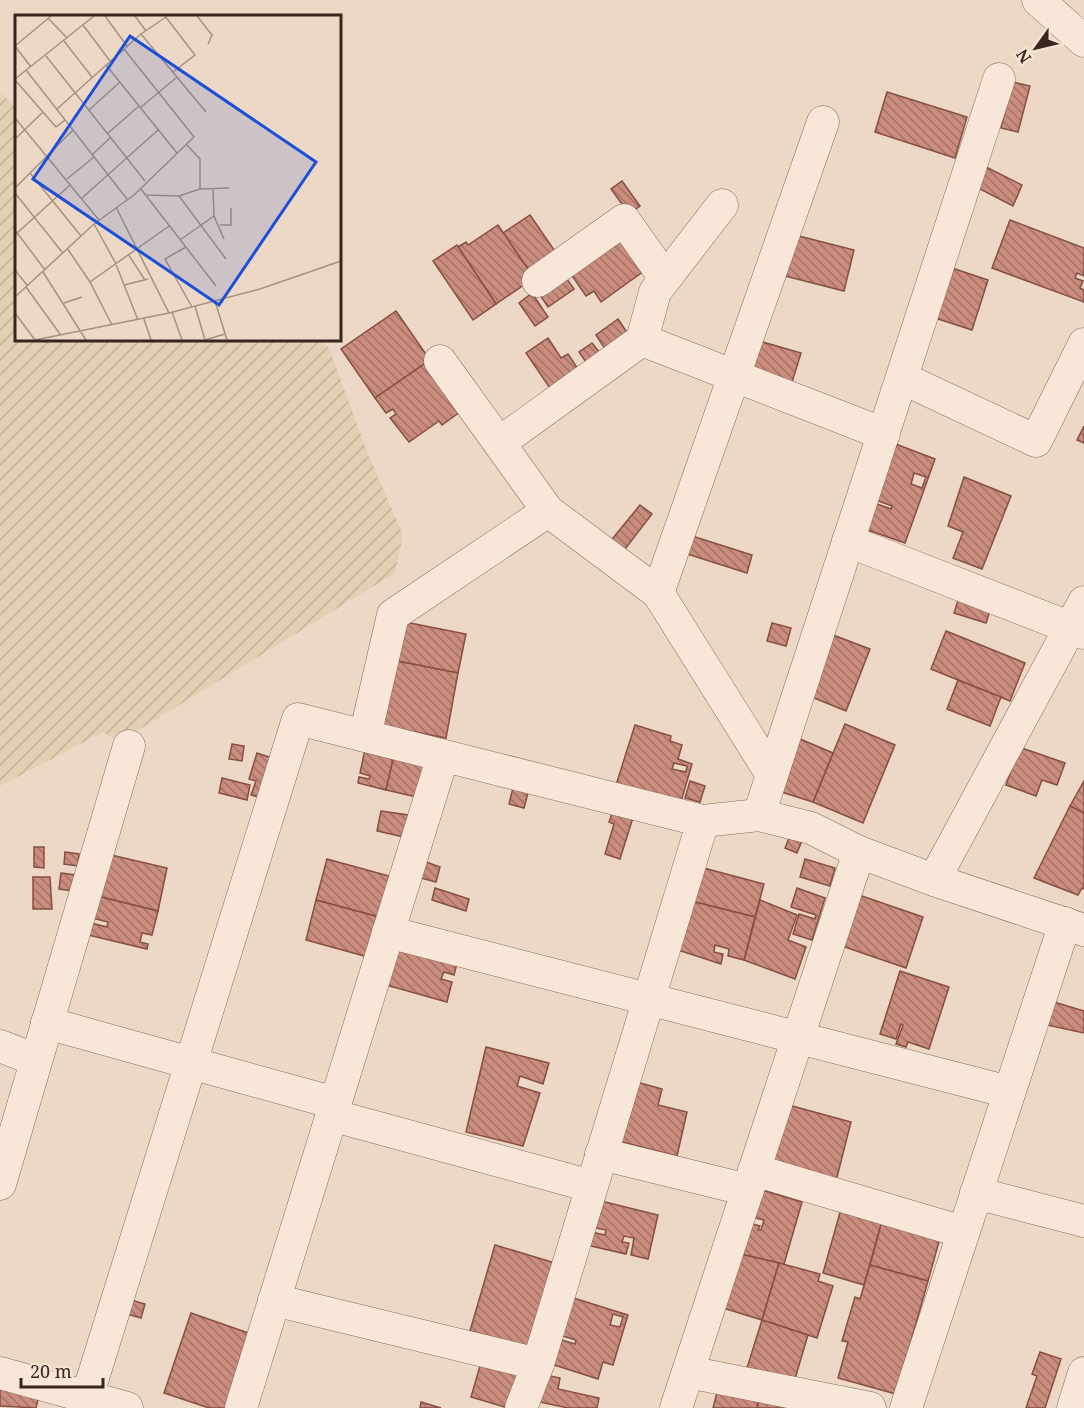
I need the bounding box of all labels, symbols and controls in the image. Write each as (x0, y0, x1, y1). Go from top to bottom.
inset map (15, 15, 340, 340)
north arrow (1006, 18, 1066, 78)
text: N (1011, 45, 1036, 68)
scale bar (21, 1351, 104, 1389)
text: 20 m (30, 1359, 72, 1383)

